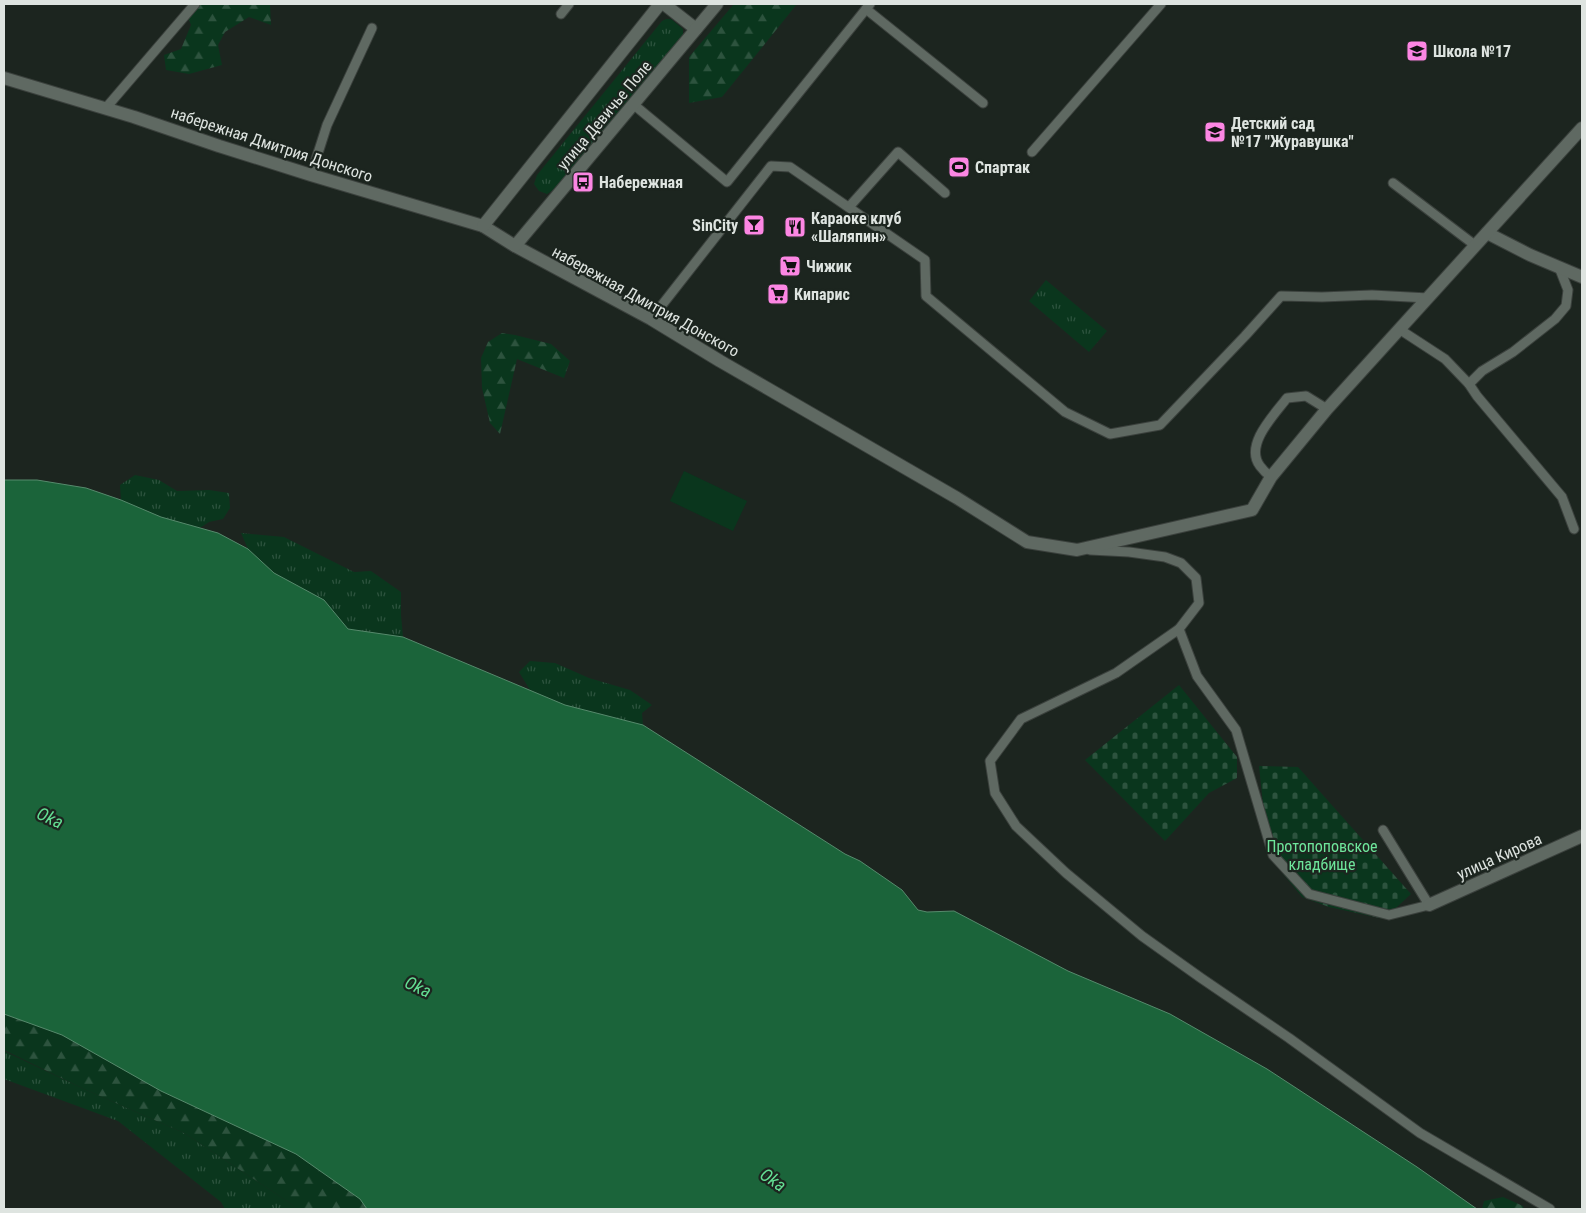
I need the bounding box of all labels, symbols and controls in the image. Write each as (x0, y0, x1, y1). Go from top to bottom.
school or university icon: Школа №17 (1405, 39, 1429, 63)
place label: Школа №17 (1433, 42, 1511, 61)
street label: улица Девичье Поле (553, 57, 656, 174)
street label: набережная Дмитрия Донского (169, 103, 375, 186)
place label: Детский сад №17 "Журавушка" (1231, 114, 1354, 151)
school or university icon: Детский сад №17 "Журавушка" (1203, 120, 1227, 144)
sports icon: Спартак (947, 155, 971, 179)
place label: Спартак (975, 158, 1030, 177)
bus stop icon: Набережная (571, 170, 595, 194)
place label: Набережная (599, 173, 683, 192)
place label: Караоке клуб «Шаляпин» (811, 209, 901, 246)
bar icon: SinCity (742, 213, 766, 237)
restaurant icon: Караоке клуб «Шаляпин» (783, 215, 807, 239)
place label: SinCity (692, 216, 738, 235)
street label: набережная Дмитрия Донского (549, 242, 743, 361)
supermarket icon: Чижик (778, 254, 802, 278)
place label: Чижик (806, 257, 852, 276)
supermarket icon: Кипарис (766, 282, 790, 306)
place label: Кипарис (794, 285, 850, 304)
water label: Oka (34, 802, 67, 833)
street label: улица Кирова (1454, 829, 1545, 884)
park label: Протопоповское кладбище (1266, 837, 1378, 874)
water label: Oka (402, 971, 435, 1002)
water label: Oka (756, 1163, 790, 1196)

